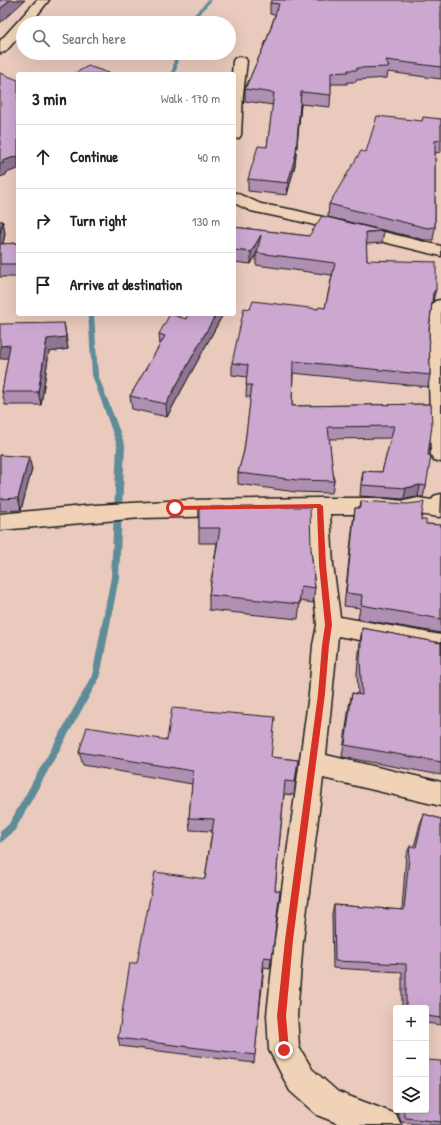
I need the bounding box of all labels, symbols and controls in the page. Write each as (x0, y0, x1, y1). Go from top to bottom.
search box (16, 16, 236, 60)
icon: search (30, 27, 52, 49)
text: Search here (62, 28, 126, 49)
text: 3 min (32, 87, 67, 110)
text: Walk · 170 m (161, 89, 220, 107)
icon: ahead (32, 146, 54, 168)
text: Continue (70, 146, 118, 167)
text: 40 m (197, 148, 220, 166)
icon: right (32, 210, 54, 232)
text: Turn right (70, 210, 126, 231)
text: 130 m (192, 212, 220, 230)
icon: arrive (32, 274, 54, 296)
text: Arrive at destination (70, 274, 182, 295)
route start (166, 499, 184, 517)
map controls (393, 1005, 429, 1113)
button: + (393, 1005, 429, 1041)
route end (275, 1041, 293, 1059)
button: − (393, 1041, 429, 1077)
button: layers (393, 1077, 429, 1113)

